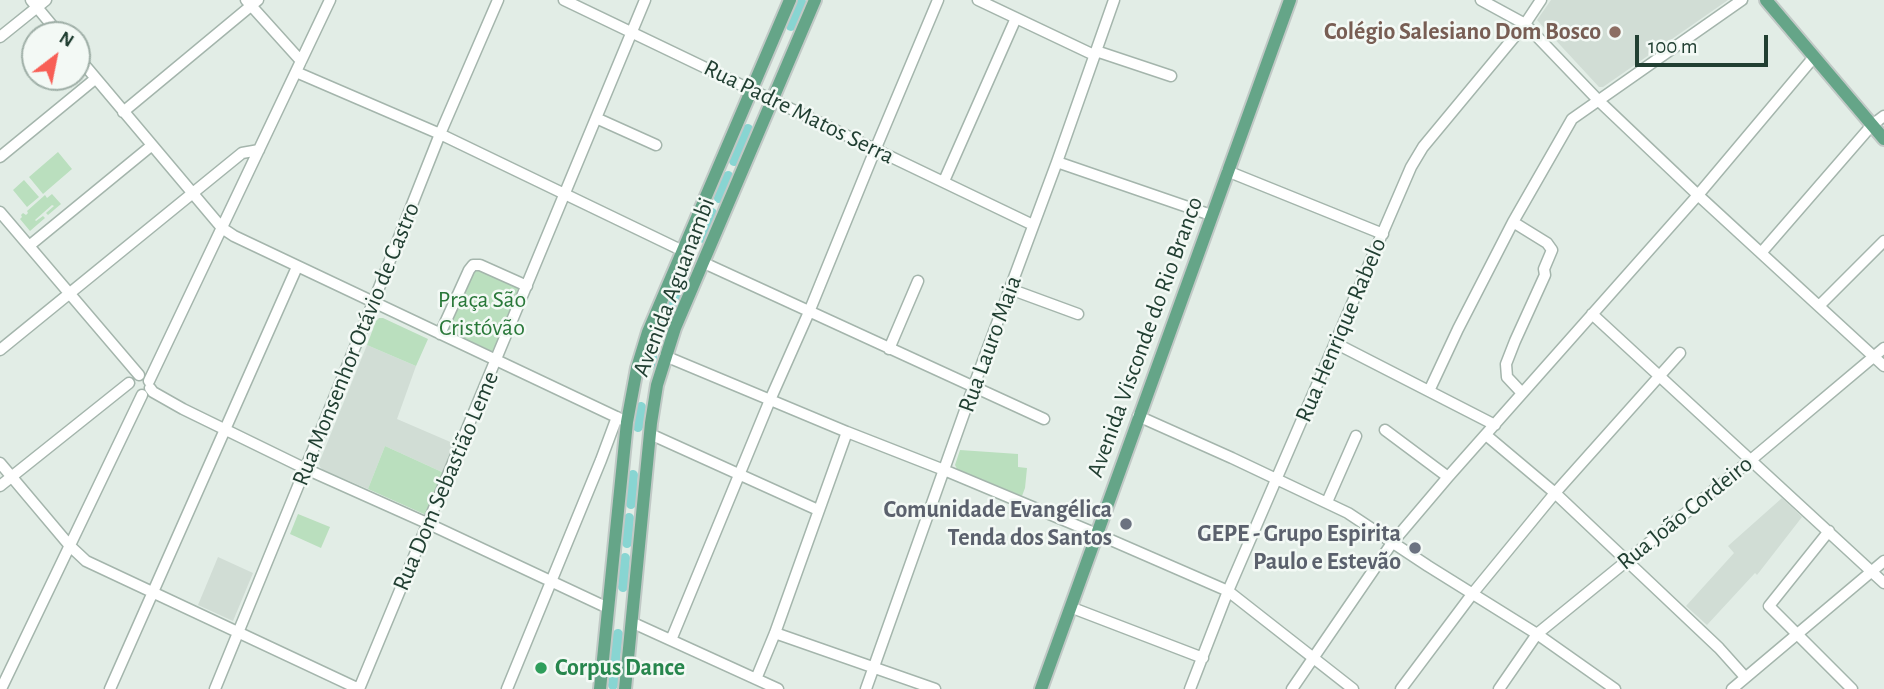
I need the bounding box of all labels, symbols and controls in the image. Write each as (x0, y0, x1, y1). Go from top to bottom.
place label: Colégio Salesiano Dom Bosco (1324, 18, 1601, 46)
north arrow (21, 21, 91, 91)
scale bar (1639, 21, 1772, 65)
marker: Colégio Salesiano Dom Bosco (1607, 24, 1623, 40)
text: N (56, 28, 77, 51)
text: 100 m (1648, 36, 1698, 57)
street label: Rua Padre Matos Serra (699, 53, 899, 171)
street label: Avenida Visconde do Rio Branco (1081, 193, 1209, 481)
street label: Avenida Aguanambi (627, 194, 721, 380)
street label: Rua Monsenhor Otávio de Castro (286, 198, 426, 490)
street label: Rua Henrique Rabelo (1289, 234, 1393, 426)
street label: Rua Lauro Maia (952, 272, 1028, 416)
park label: Praça São Cristóvão (438, 286, 526, 342)
street label: Rua Dom Sebastião Leme (387, 367, 505, 595)
street label: Rua João Cordeiro (1612, 450, 1758, 576)
place label: Comunidade Evangélica Tenda dos Santos (883, 496, 1112, 552)
marker: Comunidade Evangélica Tenda dos Santos (1118, 516, 1134, 532)
place label: GEPE - Grupo Espirita Paulo e Estevão (1197, 520, 1401, 576)
marker: GEPE - Grupo Espirita Paulo e Estevão (1407, 540, 1423, 556)
place label: Corpus Dance (555, 654, 685, 682)
marker: Corpus Dance (533, 660, 549, 676)

